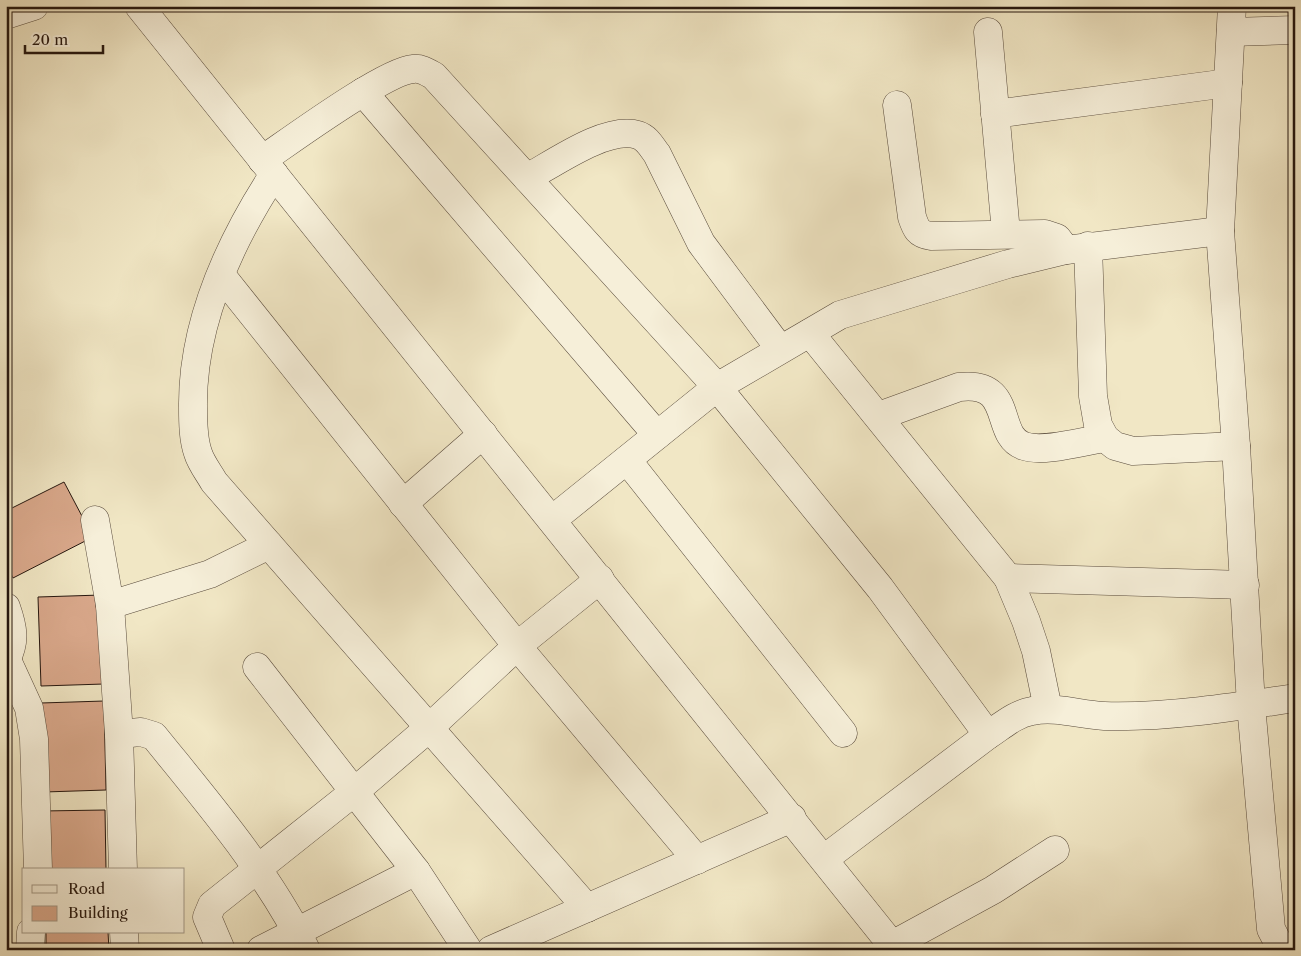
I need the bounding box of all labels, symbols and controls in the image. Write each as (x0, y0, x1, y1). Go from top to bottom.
scale bar (25, 22, 102, 54)
text: 20 m (32, 30, 68, 49)
legend (22, 868, 185, 934)
text: Road (68, 879, 105, 898)
text: Building (68, 903, 128, 922)

